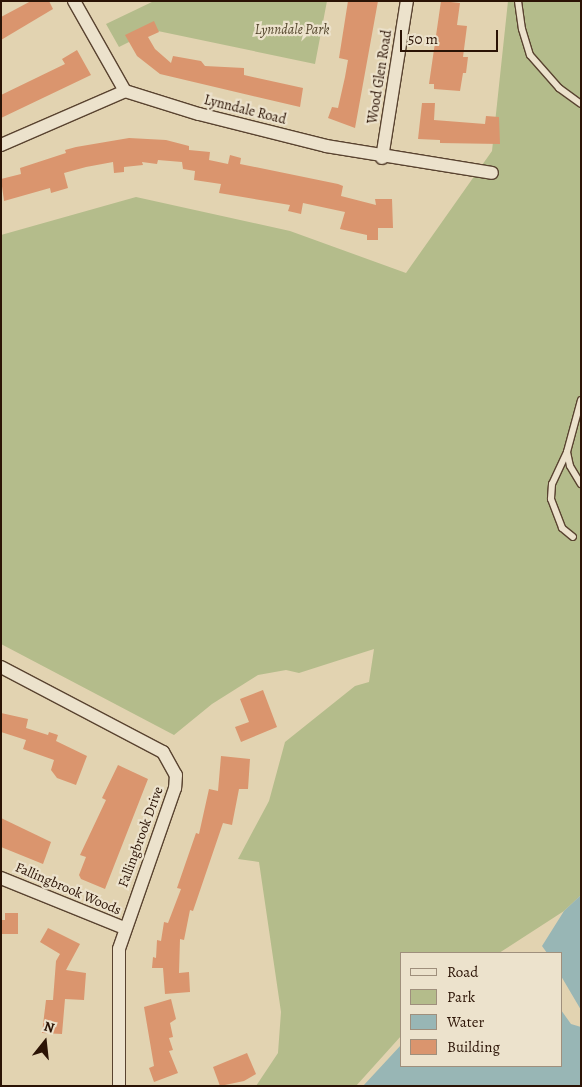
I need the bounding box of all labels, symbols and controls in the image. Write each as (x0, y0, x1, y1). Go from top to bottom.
scale bar (402, 20, 500, 52)
park label: Lynndale Park (255, 22, 329, 38)
street label: Wood Glen Road (364, 29, 396, 125)
text: 50 m (408, 29, 438, 49)
street label: Lynndale Road (202, 92, 288, 128)
street label: Fallingbrook Drive (115, 784, 167, 890)
street label: Fallingbrook Woods (12, 859, 124, 919)
legend (400, 952, 562, 1067)
text: Road (447, 962, 478, 982)
text: Park (447, 987, 475, 1007)
text: Water (447, 1012, 484, 1032)
north arrow (20, 1017, 70, 1067)
text: N (42, 1017, 57, 1038)
text: Building (447, 1037, 500, 1057)

